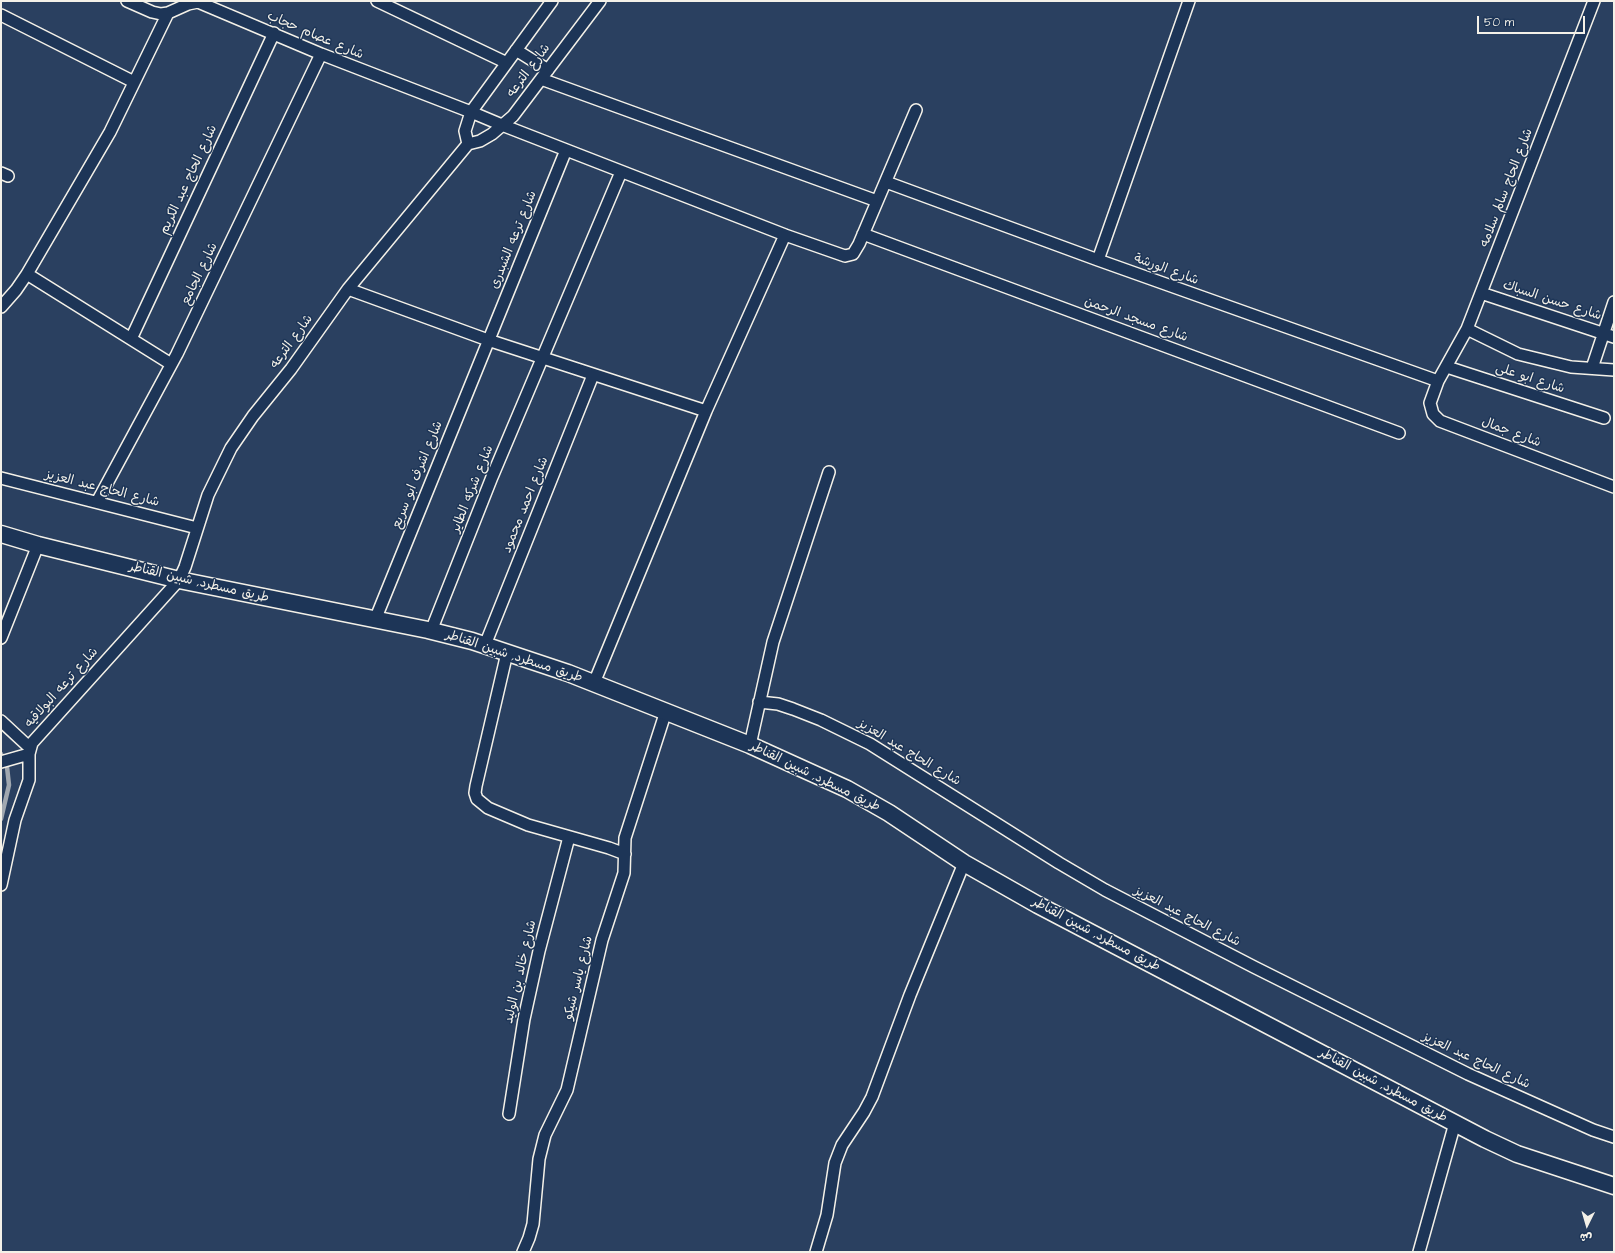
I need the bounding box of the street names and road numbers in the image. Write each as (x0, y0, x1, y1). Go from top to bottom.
street label: شارع عصام حجاب (264, 9, 366, 63)
street label: شارع الترعه (504, 41, 554, 101)
street label: شارع الحاج عبد الكريم (157, 123, 221, 237)
street label: شارع الحاج سالم سلامه (1477, 127, 1537, 249)
street label: شارع ترعه الشبدرى (487, 189, 541, 291)
street label: شارع الجامع (178, 240, 222, 308)
street label: شارع الورشة (1131, 251, 1201, 289)
street label: شارع حسن السباك (1501, 278, 1603, 324)
street label: شارع مسجد الرحمن (1082, 294, 1190, 346)
street label: شارع الترعه (267, 312, 317, 372)
street label: شارع ابو على (1494, 361, 1566, 397)
street label: شارع جمال (1479, 415, 1543, 451)
street label: شارع اشرف ابو سريع (389, 419, 447, 531)
street label: شارع شركه الطاير (448, 443, 498, 535)
street label: شارع احمد محمود (500, 455, 552, 555)
street label: شارع الحاج عبد العزيز (43, 467, 161, 511)
street label: طريق مسطرد, شبين القناطر (128, 559, 270, 607)
street label: طريق مسطرد, شبين القناطر (444, 628, 584, 686)
street label: شارع ترعه البولاقيه (22, 645, 102, 731)
street label: شارع الحاج عبد العزيز (855, 716, 963, 790)
street label: طريق مسطرد, شبين القناطر (747, 739, 883, 815)
street label: شارع الحاج عبد العزيز (1131, 883, 1243, 951)
street label: طريق مسطرد, شبين القناطر (1029, 895, 1163, 975)
street label: شارع خالد بن الوليد (502, 919, 540, 1025)
street label: شارع ياسر شيكو (561, 934, 597, 1022)
street label: شارع الحاج عبد العزيز (1420, 1029, 1532, 1093)
street label: طريق مسطرد, شبين القناطر (1316, 1046, 1450, 1126)

